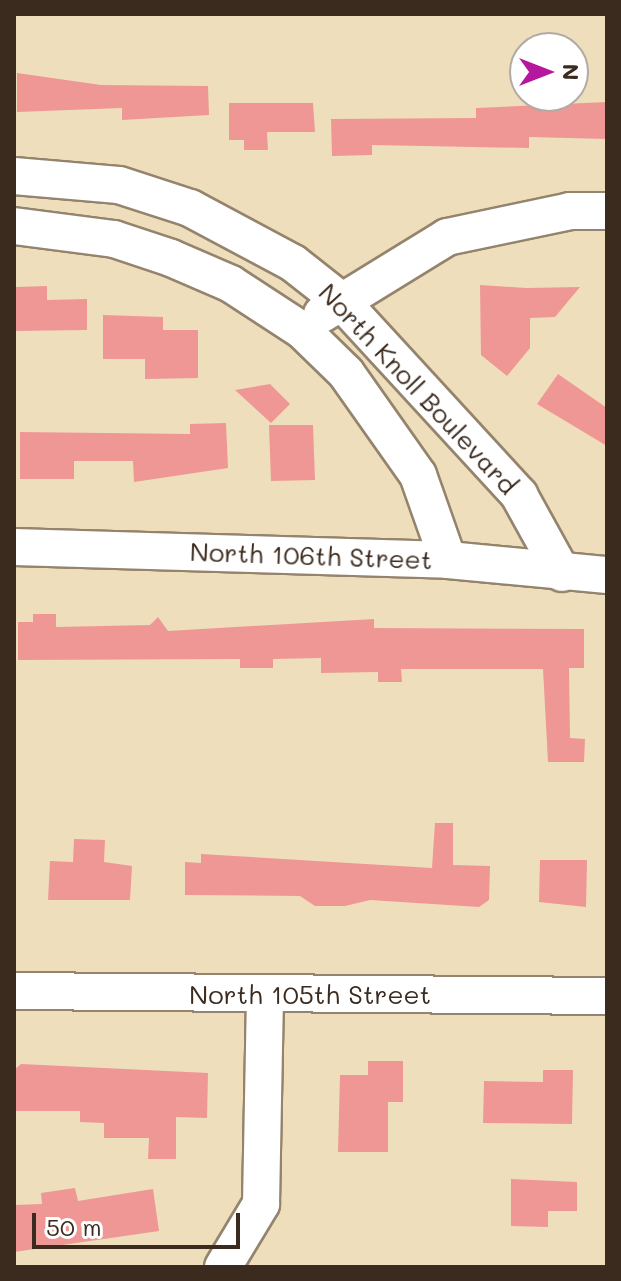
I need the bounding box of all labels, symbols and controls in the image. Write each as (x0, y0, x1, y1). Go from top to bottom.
north arrow (509, 32, 589, 112)
text: N (557, 64, 586, 80)
street label: North Knoll Boulevard (312, 277, 524, 501)
street label: North 106th Street (189, 536, 433, 576)
street label: North 105th Street (189, 979, 431, 1011)
scale bar (36, 1197, 244, 1247)
text: 50 m (46, 1211, 102, 1242)

